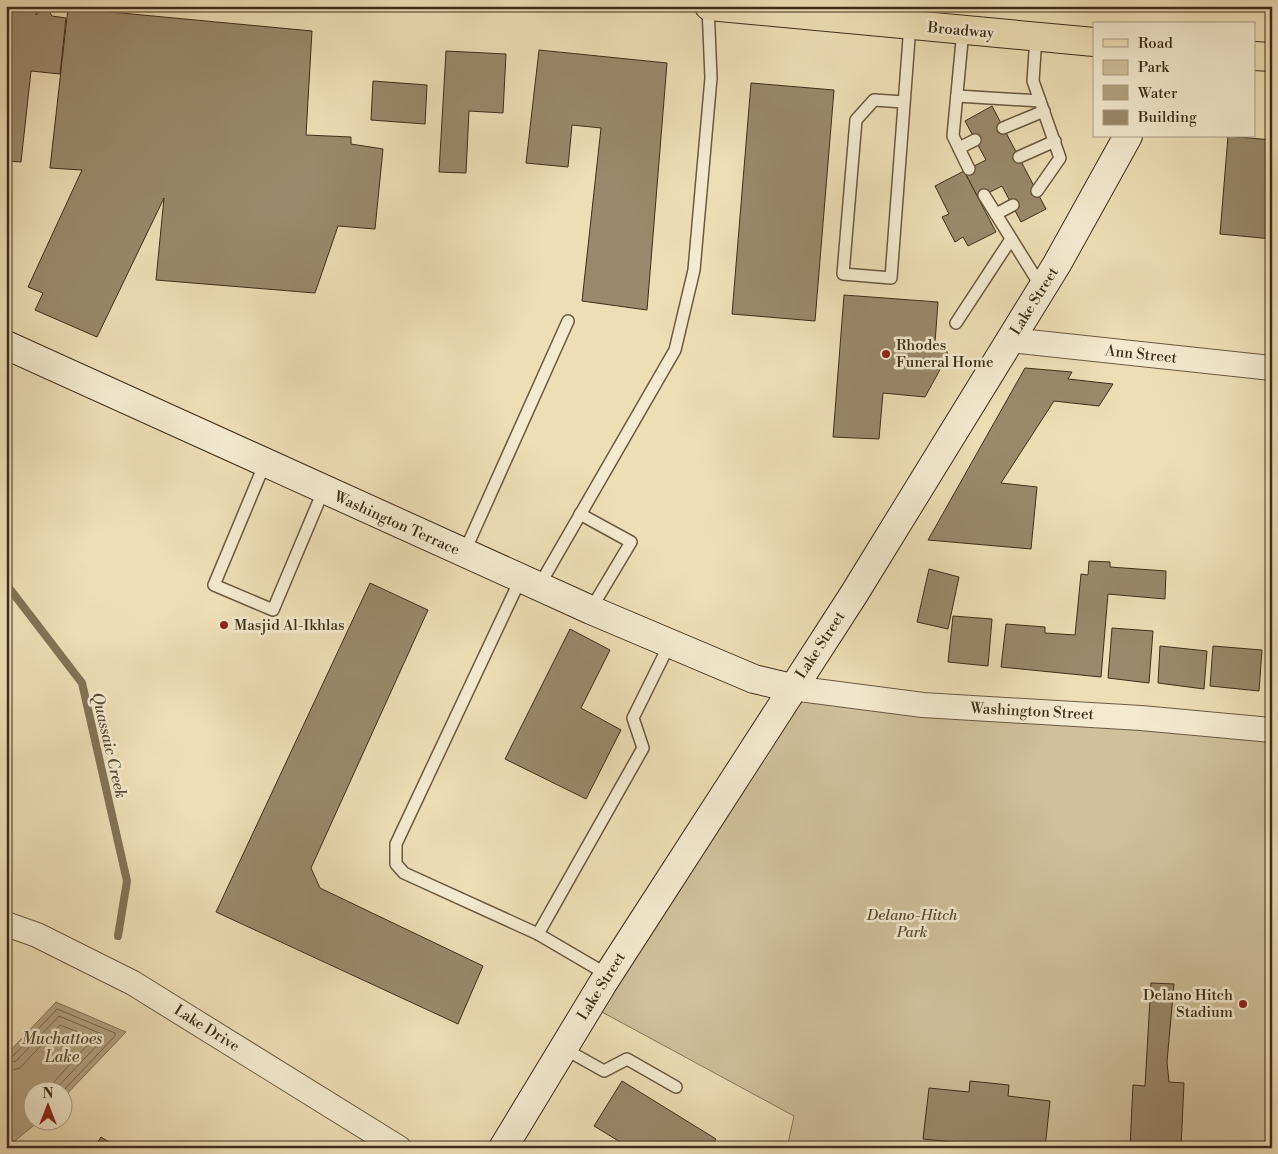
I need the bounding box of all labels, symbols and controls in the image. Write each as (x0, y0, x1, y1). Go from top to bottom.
street label: Broadway (926, 18, 996, 43)
legend (1093, 22, 1256, 138)
text: Road (1138, 34, 1173, 53)
text: Park (1138, 58, 1170, 77)
text: Water (1137, 84, 1178, 103)
text: Building (1137, 108, 1197, 127)
street label: Lake Street (1006, 263, 1063, 339)
place label: Rhodes Funeral Home (896, 336, 994, 372)
street label: Ann Street (1103, 341, 1178, 368)
marker: Rhodes Funeral Home (880, 348, 892, 360)
street label: Washington Terrace (330, 487, 463, 560)
street label: Lake Street (792, 607, 850, 683)
place label: Masjid Al-Ikhlas (234, 616, 345, 635)
marker: Masjid Al-Ikhlas (218, 619, 230, 631)
water label: Quassaic Creek (87, 690, 131, 800)
street label: Washington Street (969, 699, 1095, 724)
park label: Delano-Hitch Park (866, 906, 958, 942)
street label: Lake Street (573, 948, 630, 1024)
place label: Delano Hitch Stadium (1143, 986, 1233, 1022)
marker: Delano Hitch Stadium (1237, 998, 1249, 1010)
street label: Lake Drive (170, 1001, 243, 1056)
water label: Muchattoes Lake (22, 1029, 102, 1067)
north arrow (22, 1082, 72, 1132)
text: N (42, 1085, 54, 1103)

